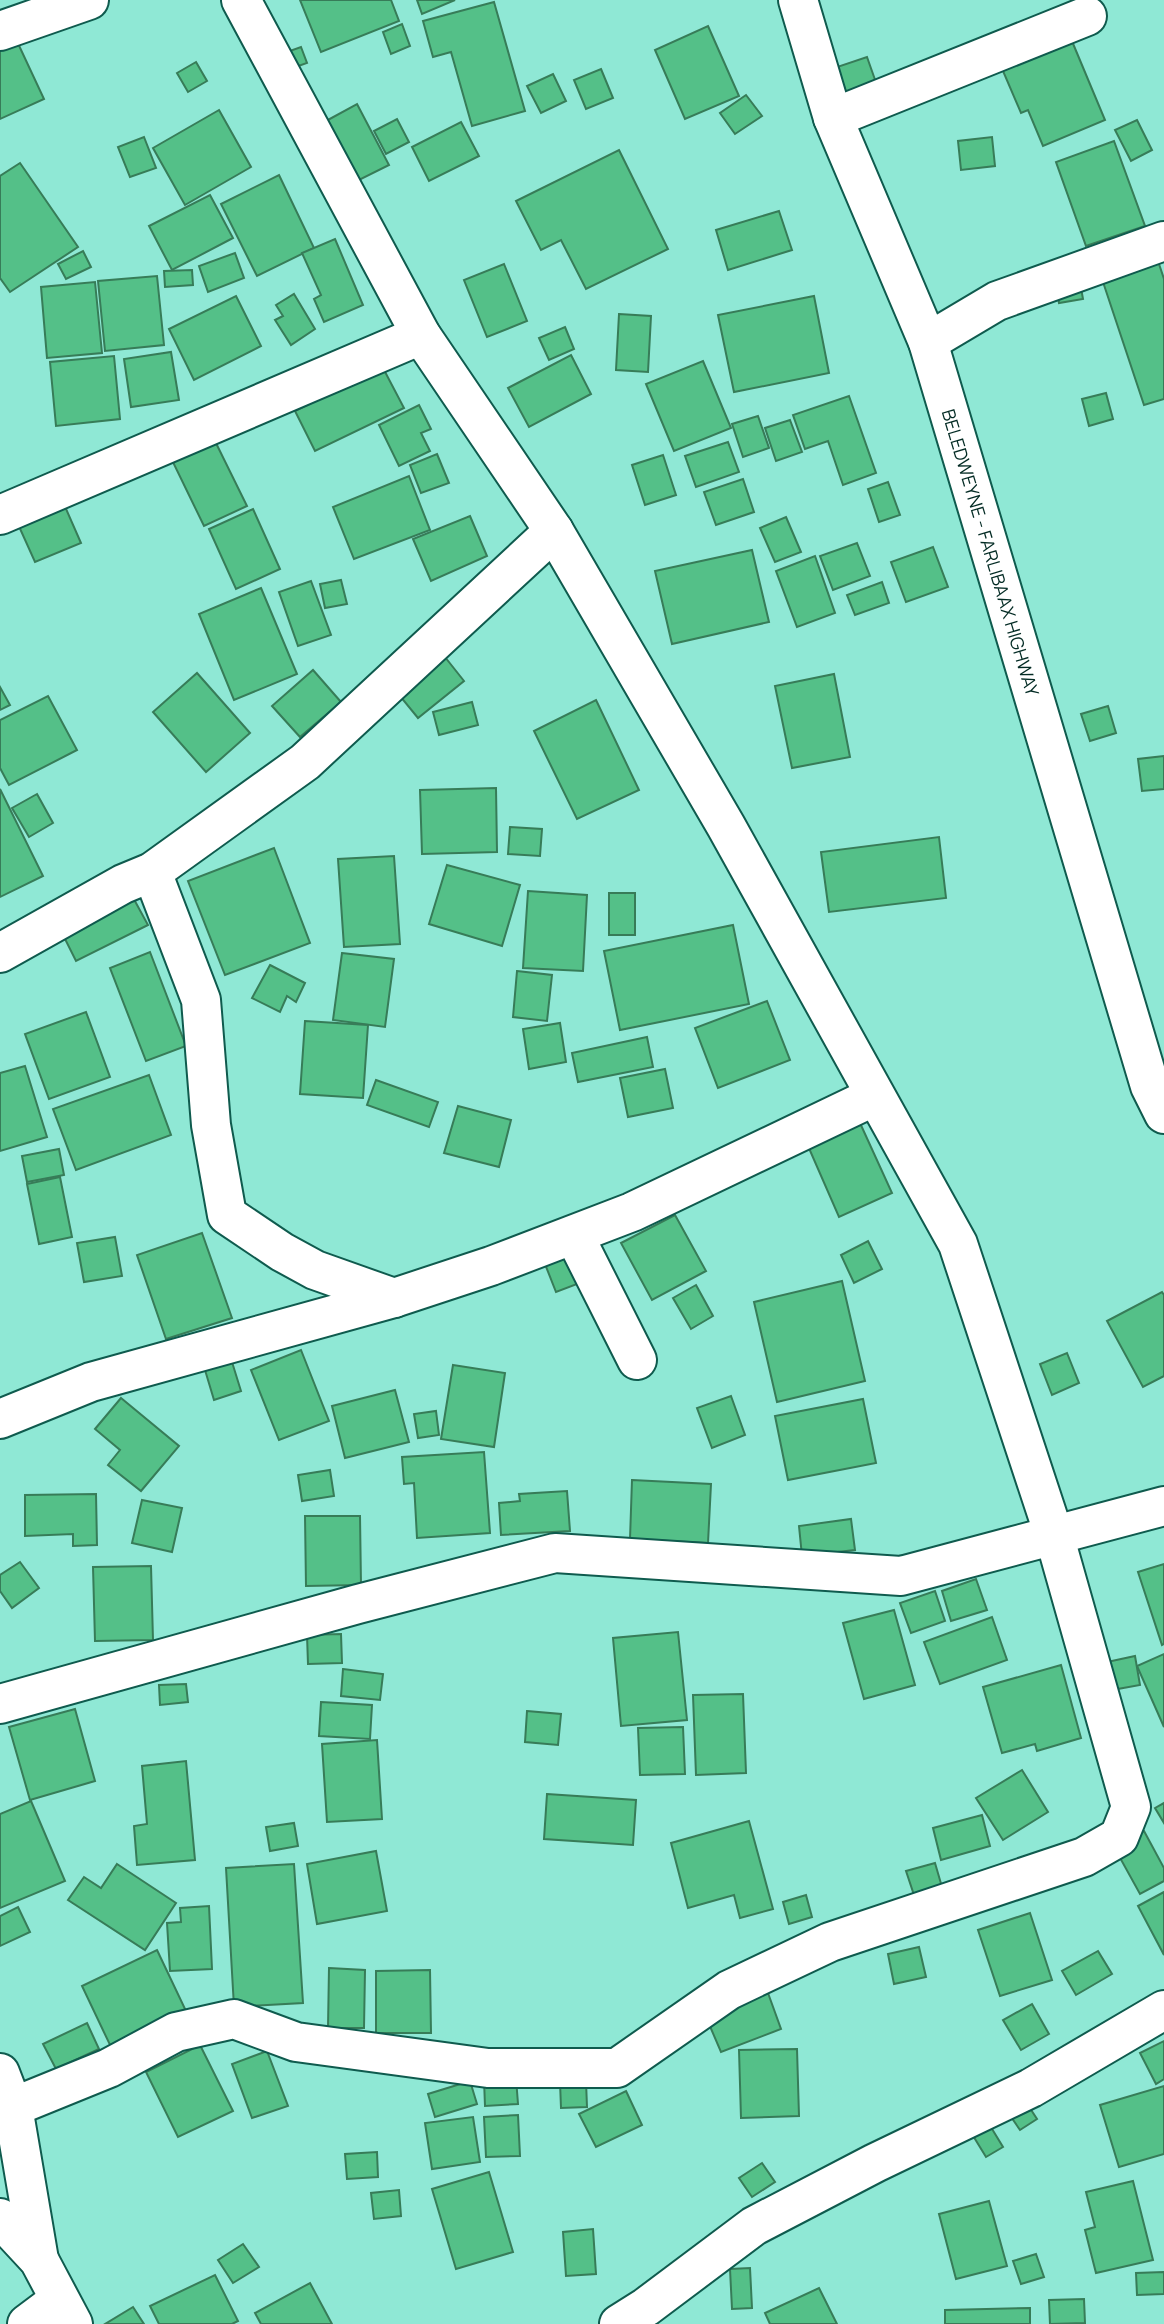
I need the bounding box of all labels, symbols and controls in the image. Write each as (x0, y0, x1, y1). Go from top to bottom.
street label: BELEDWEYNE - FARLIBAAX HIGHWAY (937, 406, 1045, 700)

